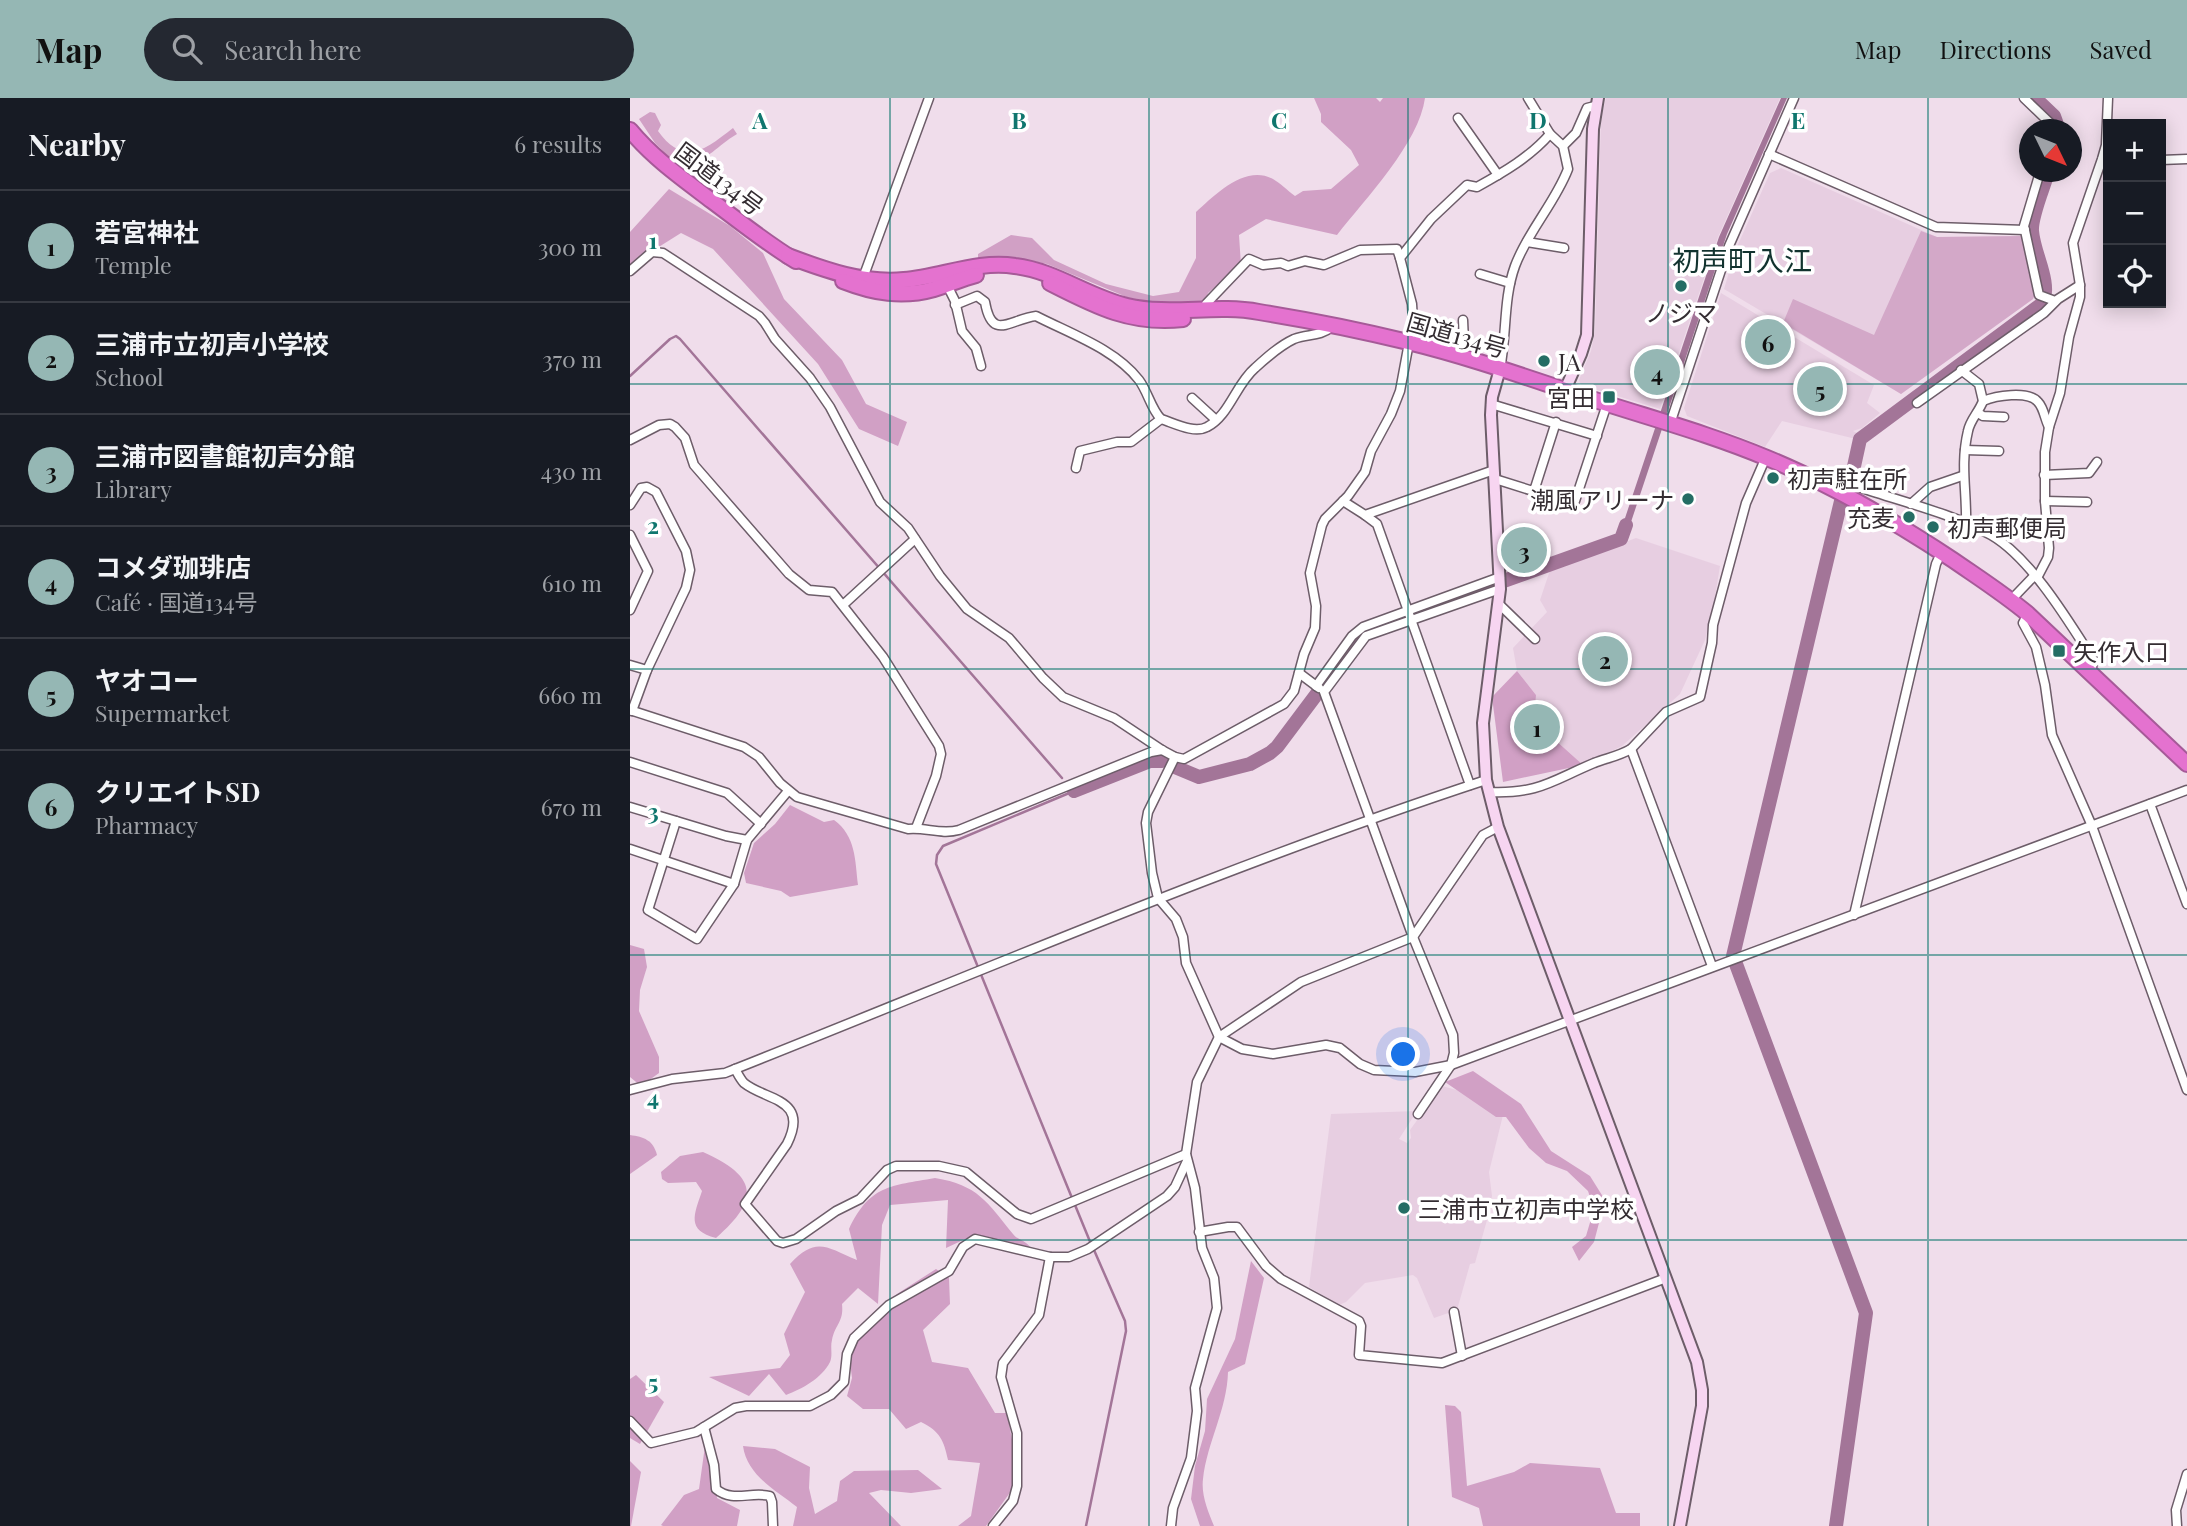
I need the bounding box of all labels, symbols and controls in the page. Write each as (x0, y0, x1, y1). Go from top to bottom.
search box (144, 18, 634, 81)
text: Map (35, 27, 102, 71)
icon: search (168, 30, 206, 68)
text: Search here (224, 32, 362, 67)
text: Map (1855, 33, 1901, 65)
text: Directions (1939, 33, 2052, 65)
text: Saved (2090, 33, 2152, 65)
text: A (751, 104, 768, 135)
text: B (1011, 104, 1027, 135)
text: C (1271, 104, 1287, 135)
text: D (1529, 104, 1547, 135)
text: E (1791, 104, 1805, 135)
north arrow (2019, 119, 2082, 182)
map controls (2103, 119, 2166, 308)
button: + (2103, 119, 2166, 182)
text: Nearby (28, 124, 126, 164)
text: 6 results (514, 128, 602, 159)
street label: 国道134号 (669, 134, 771, 222)
button: − (2103, 182, 2166, 245)
text: 若宮神社 (95, 214, 199, 249)
text: 1 (649, 224, 658, 255)
text: 1 (47, 231, 55, 262)
text: 300 m (538, 231, 602, 262)
district label: 初声町入江 (1672, 241, 1812, 278)
button: locate (2103, 245, 2166, 308)
text: Temple (95, 249, 172, 280)
marker: ノジマ (1673, 278, 1689, 294)
place label: ノジマ (1645, 296, 1717, 328)
street label: 国道134号 (1403, 304, 1511, 364)
pin: 6 (1745, 316, 1791, 368)
text: 三浦市立初声小学校 (95, 326, 329, 361)
text: 2 (45, 343, 57, 374)
text: 370 m (542, 343, 602, 374)
place label: JA (1557, 345, 1582, 377)
pin: 4 (1634, 346, 1680, 398)
marker: JA (1536, 353, 1552, 369)
text: School (95, 361, 164, 392)
pin: 5 (1797, 363, 1843, 415)
place label: 宮田 (1547, 381, 1595, 413)
marker: 宮田 (1601, 389, 1617, 405)
text: 三浦市図書館初声分館 (95, 438, 355, 473)
text: 3 (45, 455, 57, 486)
text: 430 m (541, 455, 602, 486)
place label: 初声駐在所 (1787, 462, 1907, 494)
marker: 初声駐在所 (1765, 470, 1781, 486)
text: Library (95, 473, 172, 504)
place label: 潮風アリーナ (1530, 483, 1674, 515)
marker: 潮風アリーナ (1680, 491, 1696, 507)
place label: 充麦 (1847, 501, 1895, 533)
text: 2 (647, 509, 659, 540)
marker: 充麦 (1901, 509, 1917, 525)
place label: 初声郵便局 (1947, 511, 2067, 543)
marker: 初声郵便局 (1925, 519, 1941, 535)
pin: 3 (1501, 524, 1547, 576)
text: コメダ珈琲店 (95, 549, 251, 584)
text: 4 (45, 567, 57, 598)
text: 610 m (542, 567, 602, 598)
text: Café · 国道134号 (95, 586, 258, 617)
pin: 2 (1582, 633, 1628, 685)
place label: 矢作入口 (2073, 635, 2169, 667)
marker: 矢作入口 (2051, 643, 2067, 659)
text: ヤオコー (95, 662, 199, 697)
text: 5 (46, 679, 56, 710)
text: 660 m (538, 679, 602, 710)
text: Supermarket (95, 697, 229, 728)
pin: 1 (1514, 701, 1560, 753)
text: クリエイトSD (95, 774, 260, 809)
text: 6 (45, 791, 57, 822)
text: 670 m (541, 791, 602, 822)
text: 3 (647, 795, 659, 826)
text: Pharmacy (95, 809, 198, 840)
your location (1386, 1037, 1420, 1071)
text: 4 (647, 1081, 659, 1112)
place label: 三浦市立初声中学校 (1418, 1192, 1634, 1224)
marker: 三浦市立初声中学校 (1396, 1200, 1412, 1216)
text: 5 (648, 1366, 658, 1397)

